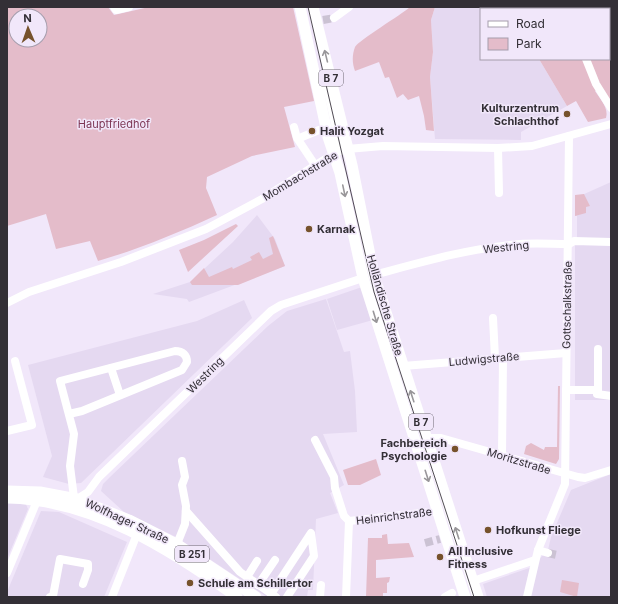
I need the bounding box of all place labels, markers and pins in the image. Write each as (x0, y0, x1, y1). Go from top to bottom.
place label: Kulturzentrum Schlachthof (481, 101, 560, 128)
marker: Kulturzentrum Schlachthof (562, 109, 572, 119)
place label: Halit Yozgat (320, 124, 384, 138)
marker: Halit Yozgat (307, 126, 317, 136)
place label: Karnak (317, 222, 356, 236)
marker: Karnak (304, 224, 314, 234)
place label: Fachbereich Psychologie (380, 436, 447, 463)
marker: Fachbereich Psychologie (450, 444, 460, 454)
place label: Hofkunst Fliege (496, 523, 581, 537)
marker: Hofkunst Fliege (483, 525, 493, 535)
place label: All Inclusive Fitness (448, 544, 514, 571)
marker: All Inclusive Fitness (435, 552, 445, 562)
place label: Schule am Schillertor (198, 576, 313, 590)
marker: Schule am Schillertor (185, 578, 195, 588)

